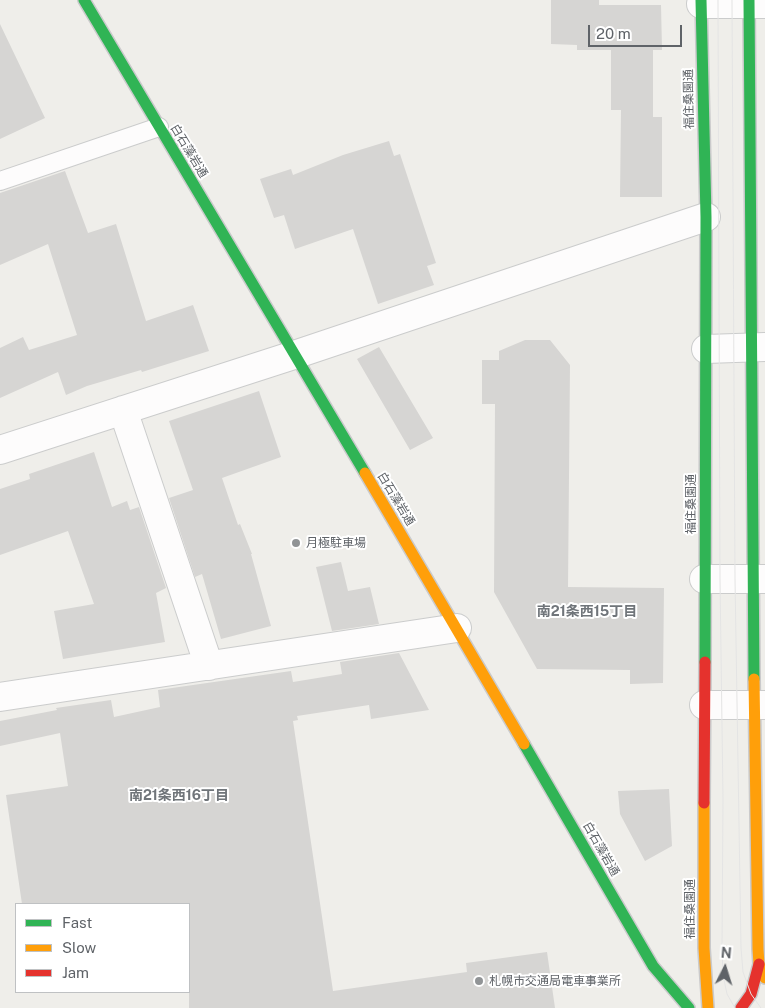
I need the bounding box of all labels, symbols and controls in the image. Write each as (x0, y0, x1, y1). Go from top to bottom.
scale bar (590, 15, 684, 47)
text: 20 m (596, 25, 631, 42)
street label: 福住桑園通 (681, 69, 697, 129)
street label: 白石藻岩通 (167, 122, 211, 180)
street label: 白石藻岩通 (374, 470, 418, 528)
street label: 福住桑園通 (684, 474, 698, 534)
place label: 月極駐車場 (306, 536, 366, 550)
marker: 月極駐車場 (290, 537, 302, 549)
district label: 南21条西15丁目 (537, 604, 637, 620)
district label: 南21条西16丁目 (129, 788, 229, 804)
street label: 白石藻岩通 (580, 819, 622, 879)
street label: 福住桑園通 (683, 879, 697, 939)
legend (15, 903, 190, 993)
text: Fast (62, 914, 92, 931)
text: Slow (62, 939, 96, 956)
north arrow (700, 943, 750, 993)
text: N (720, 945, 732, 962)
text: Jam (62, 964, 89, 981)
place label: 札幌市交通局電車事業所 (489, 974, 621, 988)
marker: 札幌市交通局電車事業所 (473, 975, 485, 987)

